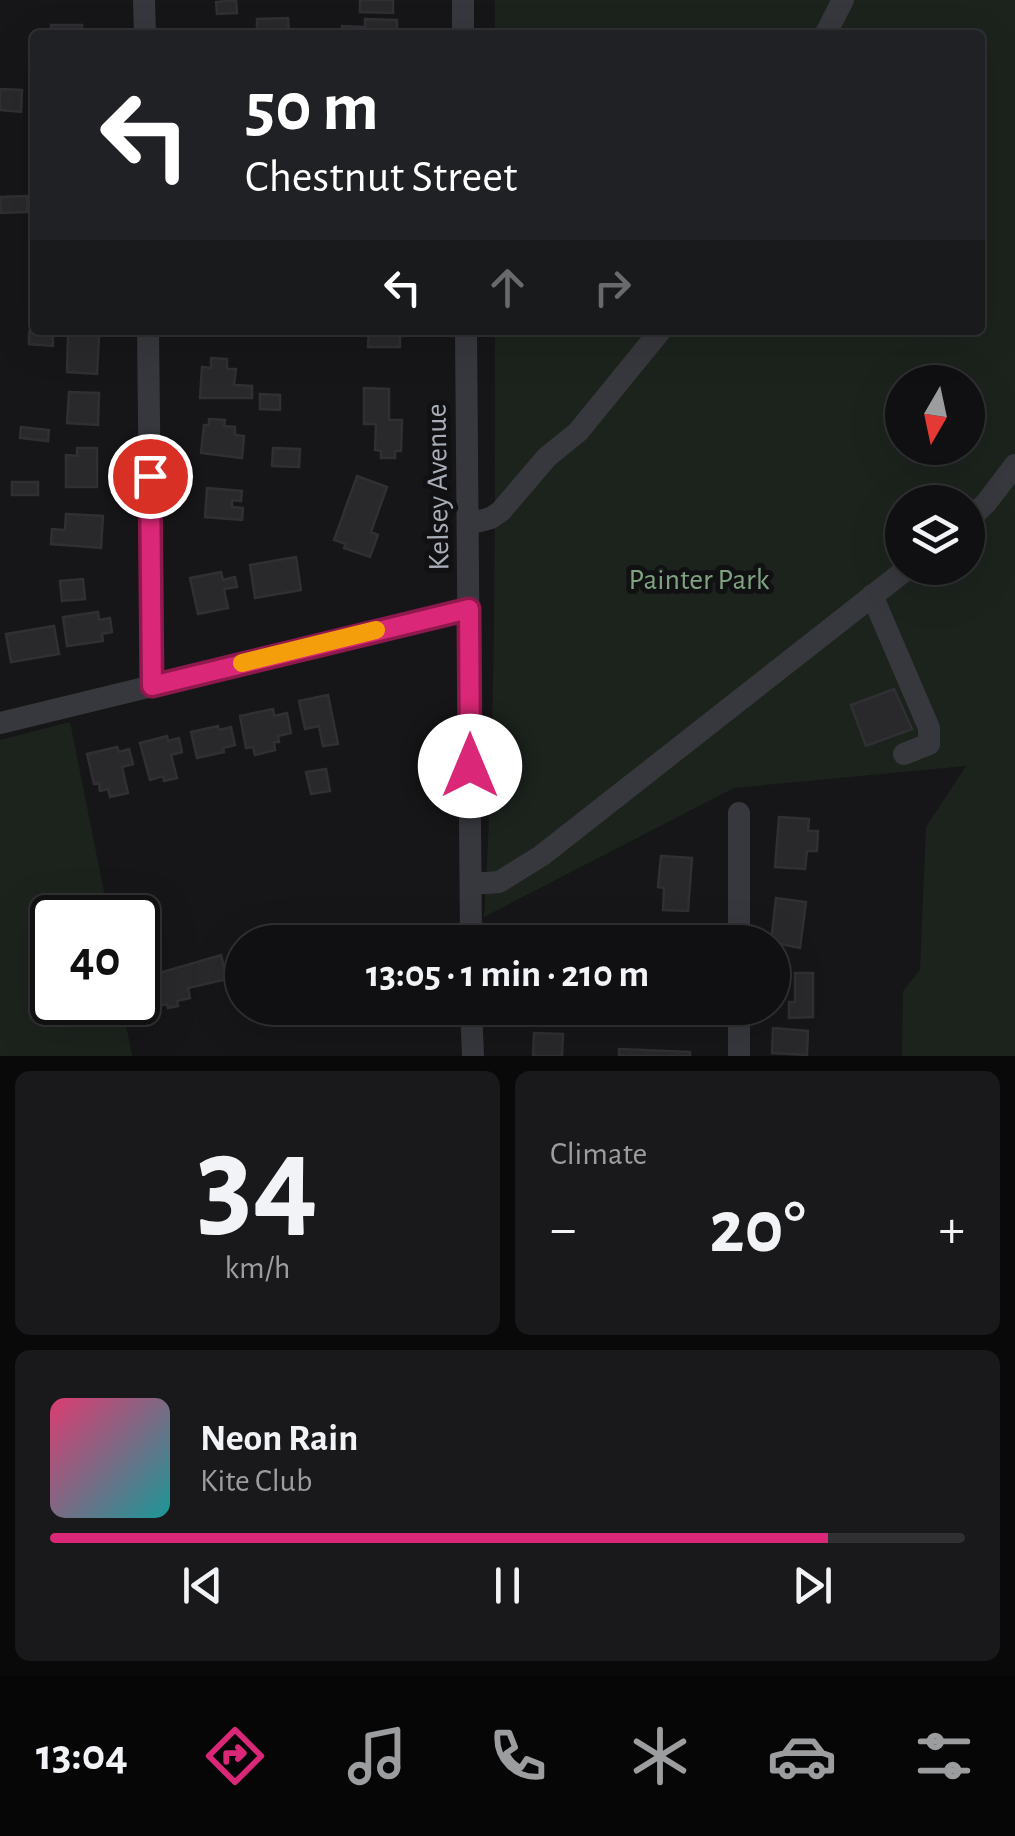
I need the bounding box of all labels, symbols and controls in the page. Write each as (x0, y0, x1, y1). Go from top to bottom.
icon: left (80, 70, 210, 200)
text: 50 m (245, 73, 379, 143)
text: Chestnut Street (245, 155, 517, 200)
icon: left (375, 260, 430, 315)
icon: ahead (480, 260, 535, 315)
icon: right (585, 260, 640, 315)
north arrow (885, 365, 985, 465)
map controls (885, 365, 985, 585)
street label: Kelsey Avenue (422, 403, 454, 571)
pin (108, 434, 193, 519)
icon: arrive (123, 449, 178, 504)
button: layers (885, 485, 985, 585)
park label: Painter Park (629, 565, 770, 595)
position arrow (418, 714, 522, 818)
speed limit sign: 40 (30, 895, 160, 1025)
text: 13:05 · 1 min · 210 m (366, 956, 649, 994)
text: 34 (197, 1119, 318, 1249)
text: Climate (550, 1138, 647, 1170)
text: 20° (709, 1191, 806, 1266)
text: − (550, 1202, 576, 1257)
text: + (939, 1202, 965, 1257)
text: km/h (224, 1252, 291, 1284)
text: Neon Rain (200, 1420, 358, 1458)
text: Kite Club (200, 1465, 312, 1497)
icon: previous (175, 1558, 230, 1613)
icon: pause (480, 1558, 535, 1613)
icon: next (785, 1558, 840, 1613)
icon: directions (200, 1721, 270, 1791)
icon: music (342, 1721, 412, 1791)
icon: phone (483, 1721, 553, 1791)
icon: climate (625, 1721, 695, 1791)
icon: car (767, 1721, 837, 1791)
icon: filters (909, 1721, 979, 1791)
text: 13:04 (36, 1733, 128, 1778)

